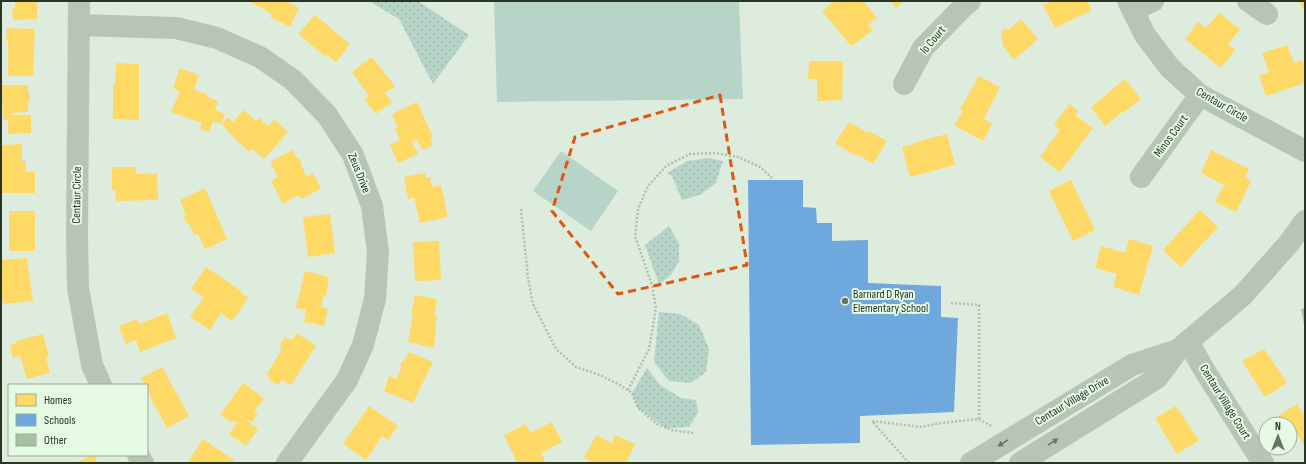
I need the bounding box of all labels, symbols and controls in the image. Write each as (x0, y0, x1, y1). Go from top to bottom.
street label: Io Court (917, 23, 949, 57)
street label: Centaur Circle (1193, 84, 1251, 126)
street label: Minos Court (1151, 112, 1192, 160)
street label: Zeus Drive (344, 151, 374, 195)
street label: Centaur Circle (69, 166, 85, 224)
place label: Barnard D Ryan Elementary School (853, 287, 928, 316)
marker: Barnard D Ryan Elementary School (840, 296, 850, 306)
street label: Centaur Village Court (1196, 362, 1254, 443)
street label: Centaur Village Drive (1032, 373, 1112, 429)
legend (8, 384, 148, 456)
text: Homes (44, 393, 72, 408)
text: Schools (44, 413, 76, 428)
north arrow (1258, 416, 1298, 456)
text: N (1275, 420, 1281, 433)
text: Other (44, 433, 68, 448)
one-way arrow (997, 439, 1008, 447)
one-way arrow (1047, 439, 1059, 446)

